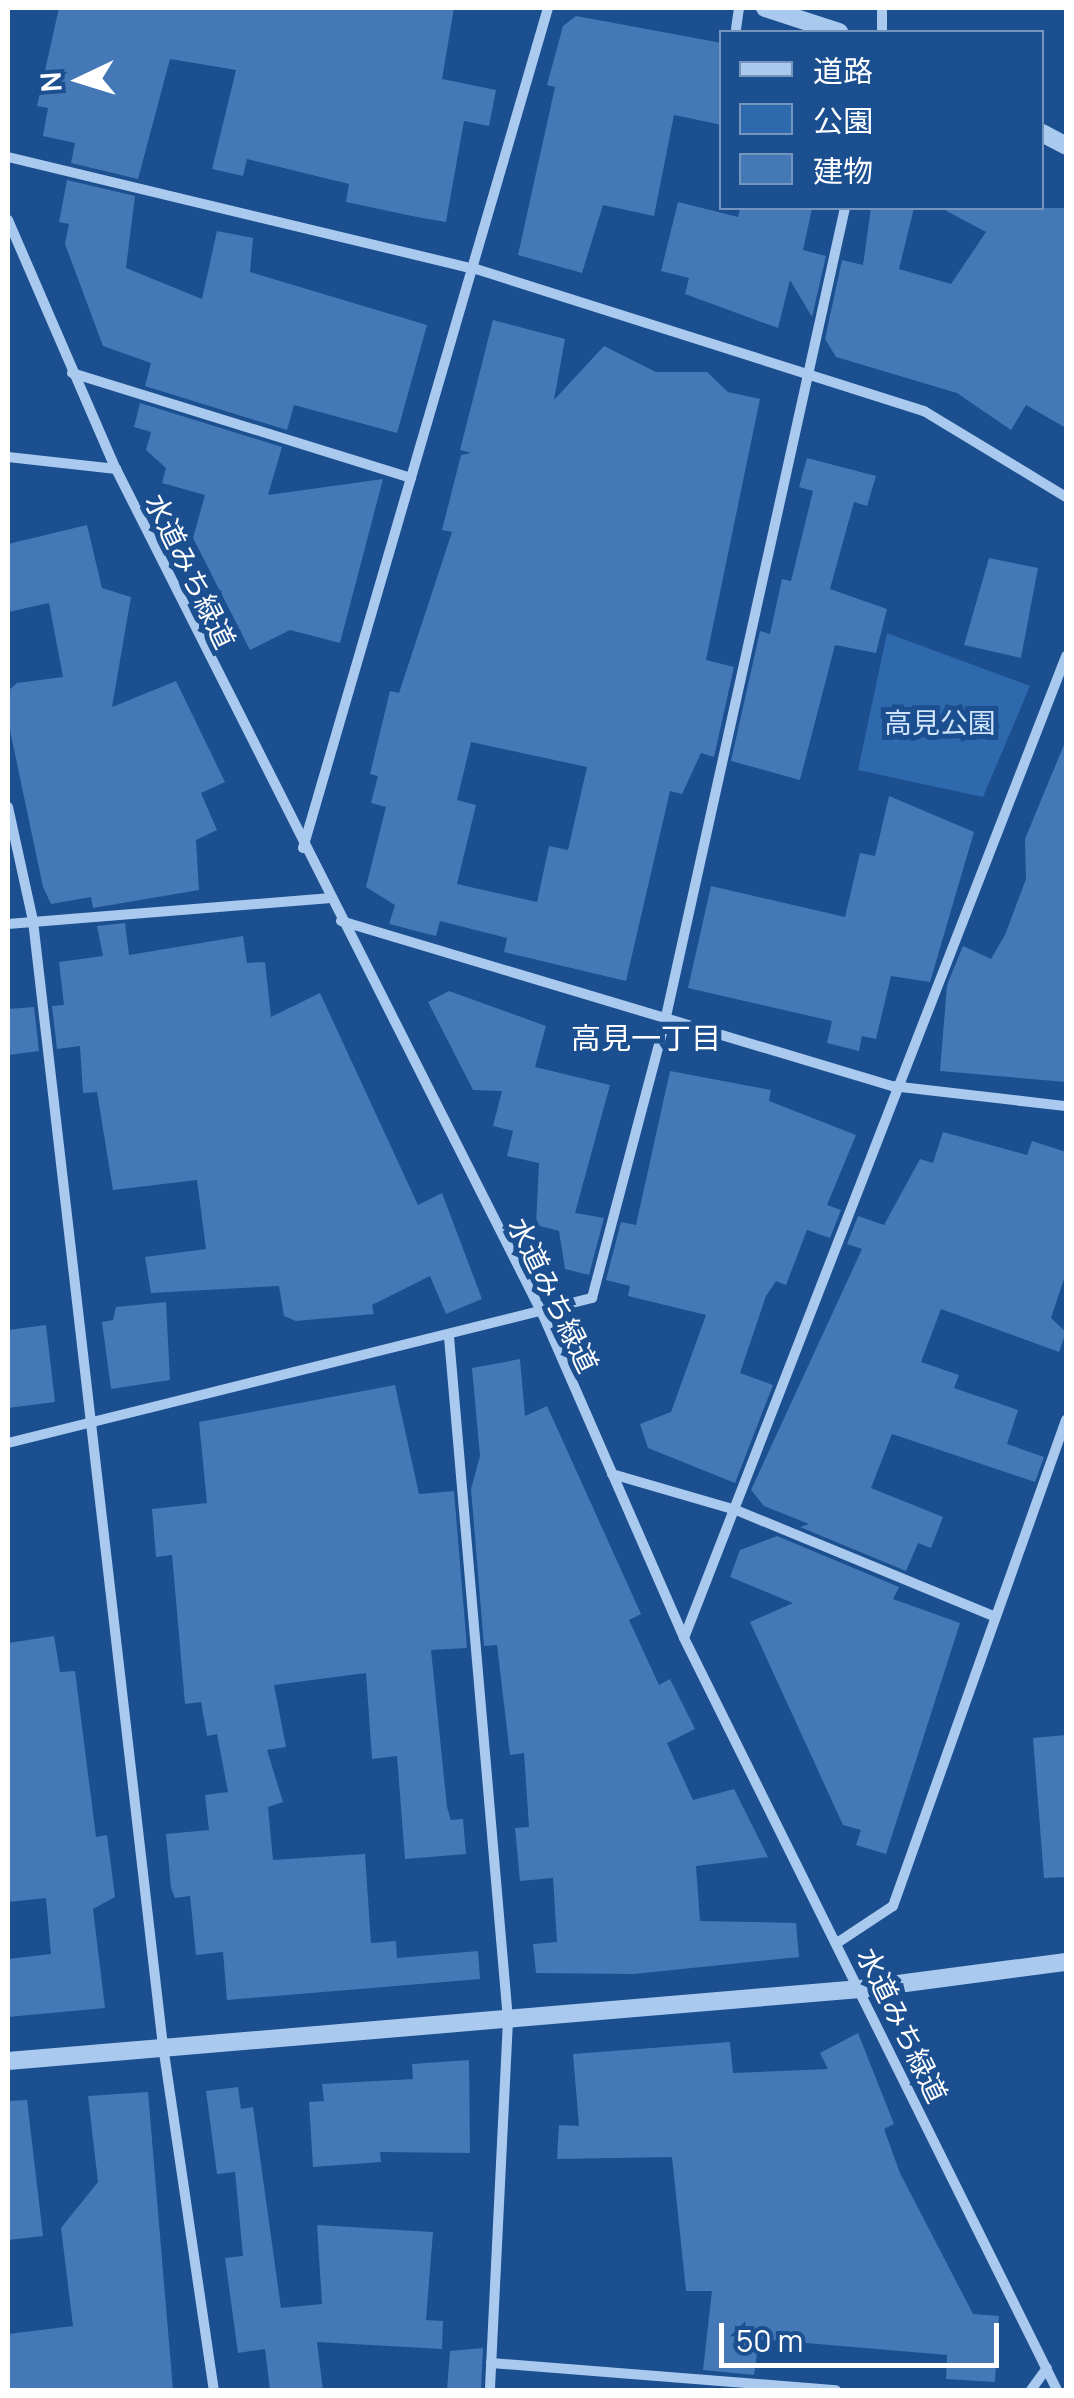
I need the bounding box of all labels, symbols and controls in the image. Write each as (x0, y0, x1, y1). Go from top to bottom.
north arrow (30, 30, 130, 130)
legend (719, 30, 1044, 210)
text: 道路 (813, 50, 873, 91)
text: N (30, 71, 70, 93)
text: 公園 (813, 100, 873, 141)
text: 建物 (813, 150, 873, 191)
street label: 水道みち緑道 (139, 488, 243, 654)
park label: 高見公園 (884, 705, 996, 739)
district label: 高見一丁目 (571, 1020, 721, 1056)
street label: 水道みち緑道 (502, 1212, 606, 1378)
street label: 水道みち緑道 (851, 1942, 955, 2108)
scale bar (724, 2303, 1004, 2365)
text: 50 m (736, 2320, 803, 2361)

